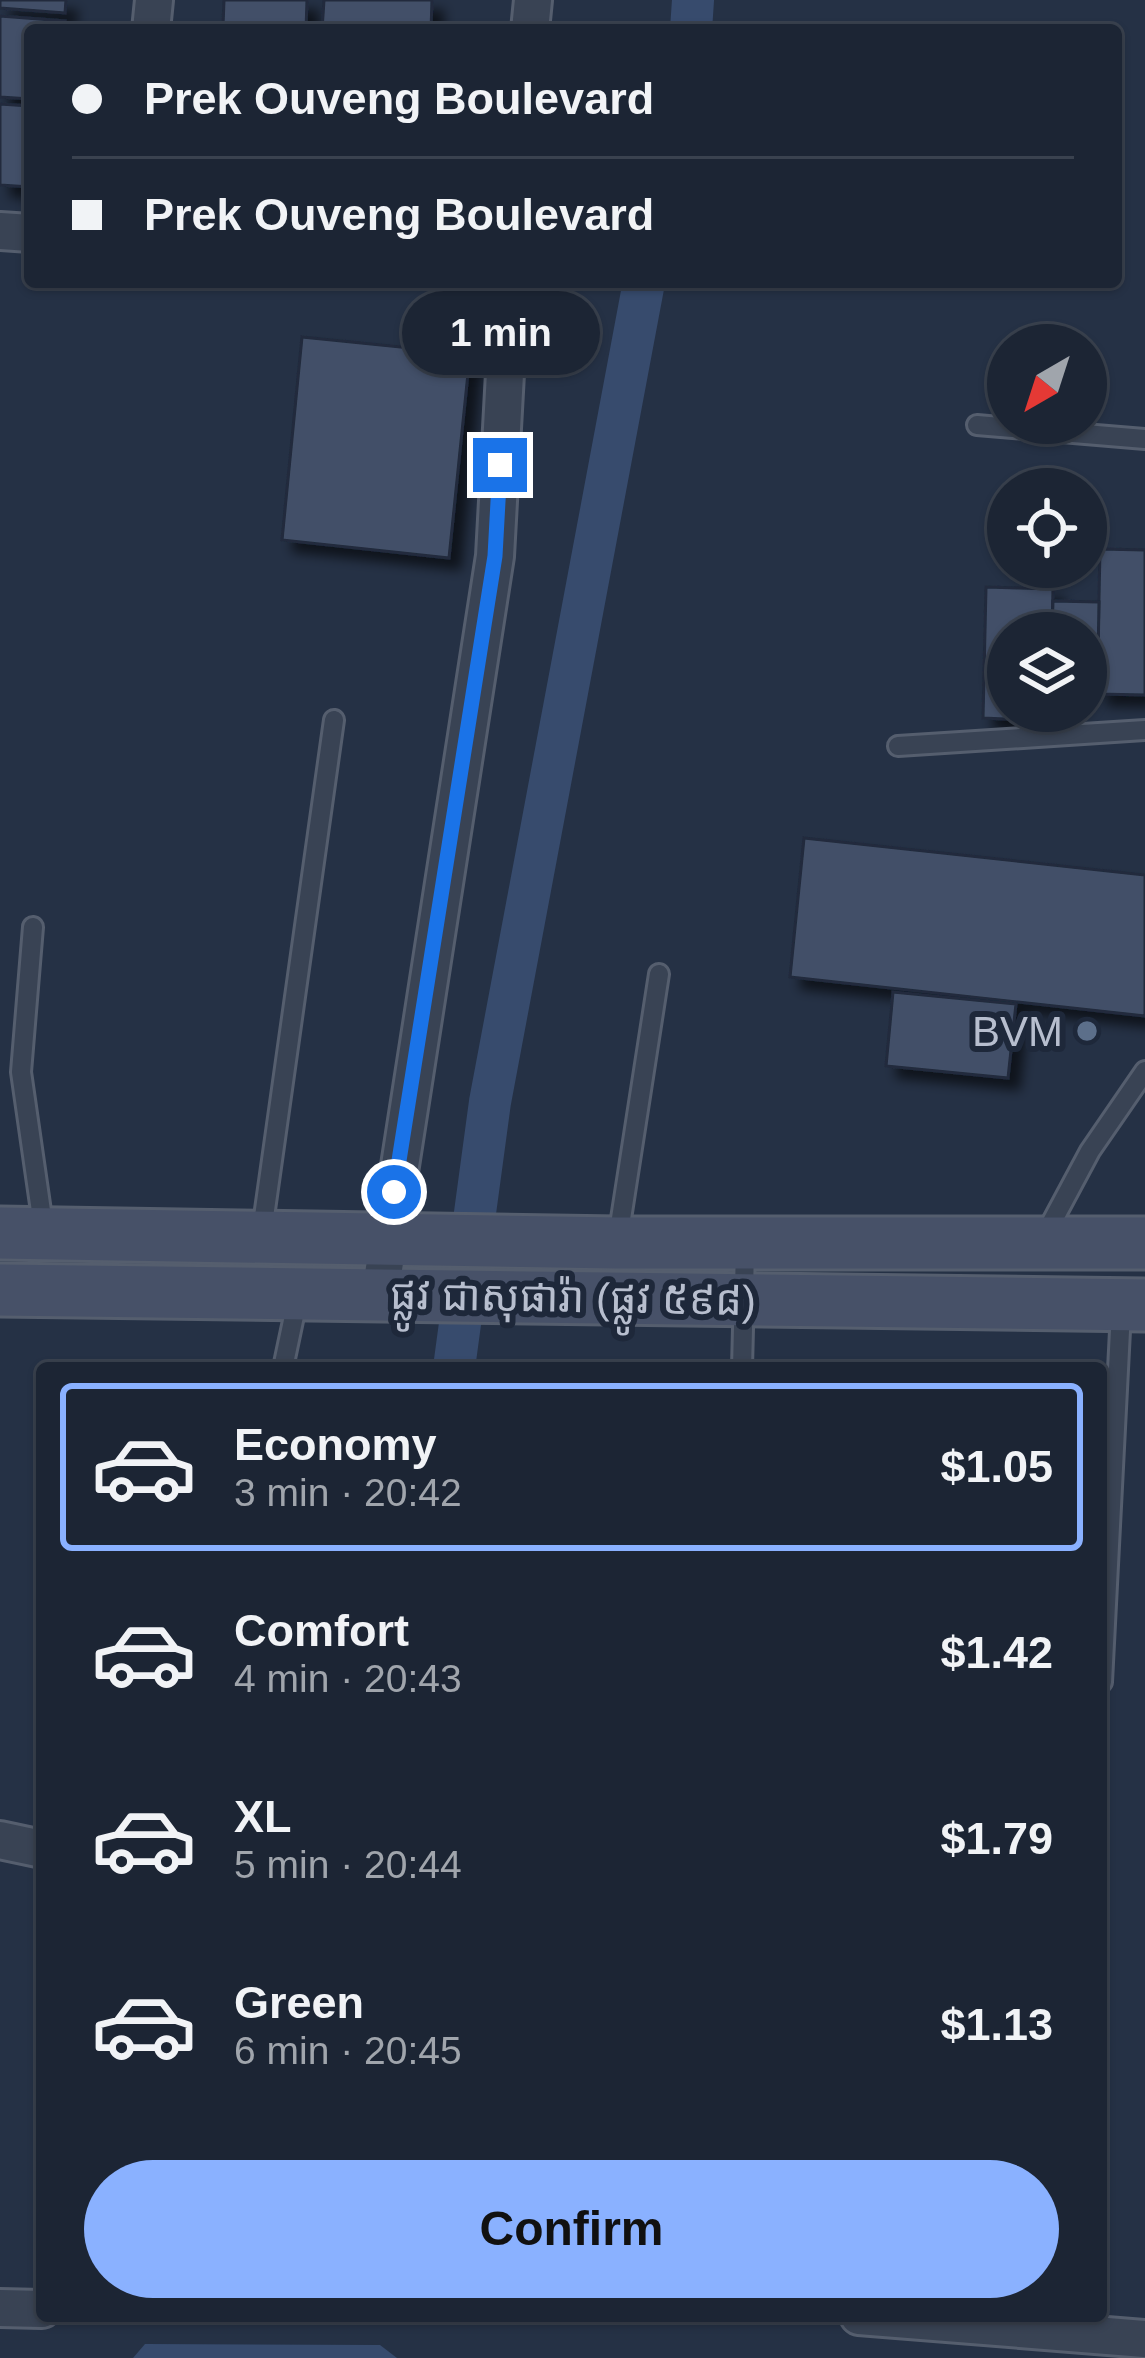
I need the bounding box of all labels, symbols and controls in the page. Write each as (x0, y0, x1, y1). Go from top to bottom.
text: Prek Ouveng Boulevard (144, 73, 654, 124)
text: Prek Ouveng Boulevard (144, 189, 654, 240)
callout: 1 min (401, 291, 599, 375)
text: 1 min (450, 311, 552, 354)
north arrow (987, 324, 1107, 444)
map controls (987, 324, 1107, 732)
route end (473, 438, 527, 492)
button: locate (987, 468, 1107, 588)
button: layers (987, 612, 1107, 732)
place label: BVM (972, 1008, 1063, 1055)
marker: BVM (1074, 1018, 1100, 1044)
route start (367, 1165, 421, 1219)
street label: ផ្លូវ ជាសុផារ៉ា (ផ្លូវ ៥៩៨) (389, 1271, 756, 1338)
icon: car (90, 1413, 198, 1521)
text: Economy (234, 1419, 437, 1470)
text: $1.05 (940, 1441, 1053, 1492)
text: 3 min · 20:42 (234, 1471, 462, 1514)
icon: car (90, 1599, 198, 1707)
text: Comfort (234, 1605, 409, 1656)
text: $1.42 (940, 1627, 1053, 1678)
text: 4 min · 20:43 (234, 1657, 462, 1700)
icon: car (90, 1785, 198, 1893)
text: XL (234, 1791, 292, 1842)
text: $1.79 (940, 1813, 1053, 1864)
text: 5 min · 20:44 (234, 1843, 462, 1886)
icon: car (90, 1971, 198, 2079)
text: Green (234, 1977, 364, 2028)
text: $1.13 (940, 1999, 1053, 2050)
text: 6 min · 20:45 (234, 2029, 462, 2072)
button: Confirm (84, 2160, 1059, 2298)

